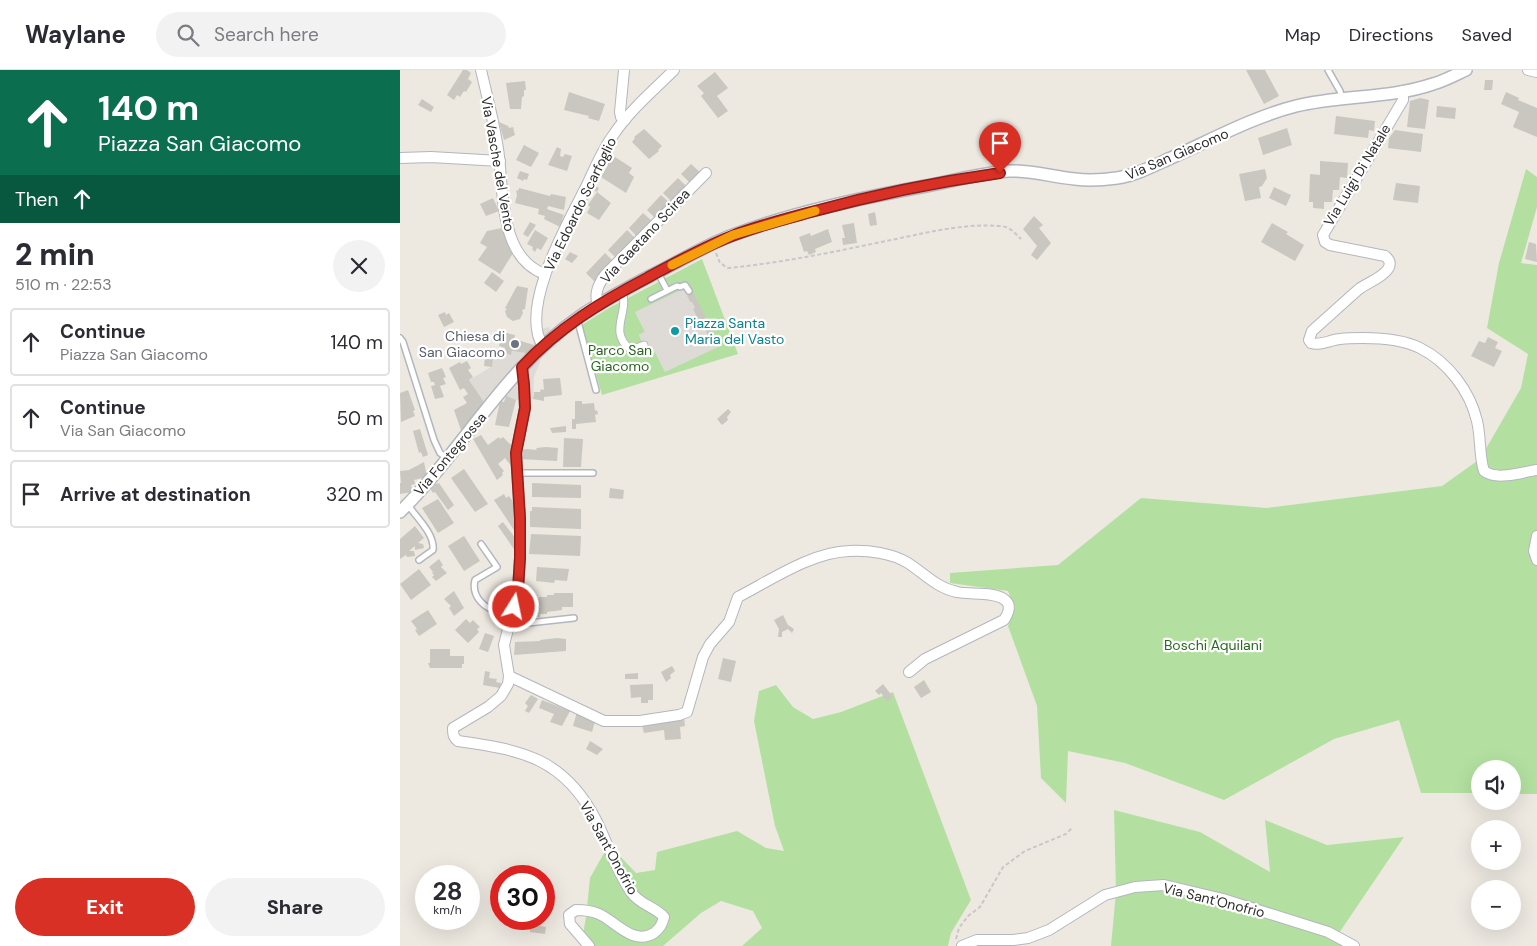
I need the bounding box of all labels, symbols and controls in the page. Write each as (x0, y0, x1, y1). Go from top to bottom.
search box (156, 12, 506, 57)
text: Waylane (25, 19, 126, 50)
icon: search (174, 21, 202, 49)
text: Search here (214, 22, 319, 47)
text: Map (1285, 23, 1321, 47)
text: Directions (1349, 23, 1434, 47)
text: Saved (1462, 23, 1512, 47)
text: 140 m (98, 85, 199, 131)
icon: ahead (15, 90, 80, 155)
street label: Via Vasche del Vento (477, 95, 519, 233)
street label: Via Luigi Di Natale (1319, 121, 1395, 229)
pin (979, 122, 1021, 173)
street label: Via San Giacomo (1123, 124, 1231, 184)
text: Piazza San Giacomo (98, 129, 301, 158)
icon: arrive (986, 129, 1014, 157)
street label: Via Edoardo Scarfoglio (540, 134, 620, 274)
icon: ahead (68, 185, 96, 213)
street label: Via Gaetano Scirea (596, 185, 694, 287)
text: Then (15, 187, 58, 212)
text: 2 min (15, 235, 95, 274)
button: close (333, 240, 385, 292)
text: 510 m · 22:53 (15, 274, 112, 295)
place label: Piazza Santa Maria del Vasto (685, 314, 784, 348)
text: Continue (60, 319, 146, 344)
marker: Piazza Santa Maria del Vasto (669, 325, 681, 337)
place label: Chiesa di San Giacomo (419, 327, 505, 361)
icon: ahead (17, 328, 45, 356)
text: 140 m (331, 330, 383, 355)
marker: Chiesa di San Giacomo (509, 338, 521, 350)
park label: Parco San Giacomo (588, 341, 652, 375)
text: Piazza San Giacomo (60, 344, 208, 365)
text: Continue (60, 395, 146, 420)
icon: ahead (17, 404, 45, 432)
text: 50 m (336, 406, 383, 431)
street label: Via Fontegrossa (410, 409, 490, 499)
text: Via San Giacomo (60, 420, 186, 441)
icon: arrive (17, 480, 45, 508)
text: Arrive at destination (60, 482, 251, 507)
text: 320 m (326, 482, 383, 507)
position arrow (487, 580, 539, 632)
park label: Boschi Aquilani (1164, 636, 1262, 654)
map controls (1471, 760, 1521, 930)
button: sound (1471, 760, 1521, 810)
street label: Via Sant'Onofrio (576, 798, 642, 898)
button: + (1471, 820, 1521, 870)
speed limit sign: 30 (490, 865, 555, 930)
text: 28 (432, 875, 463, 908)
button: Exit (15, 878, 195, 936)
button: Share (205, 878, 385, 936)
street label: Via Sant'Onofrio (1161, 879, 1267, 921)
button: − (1471, 880, 1521, 930)
text: km/h (433, 902, 462, 918)

